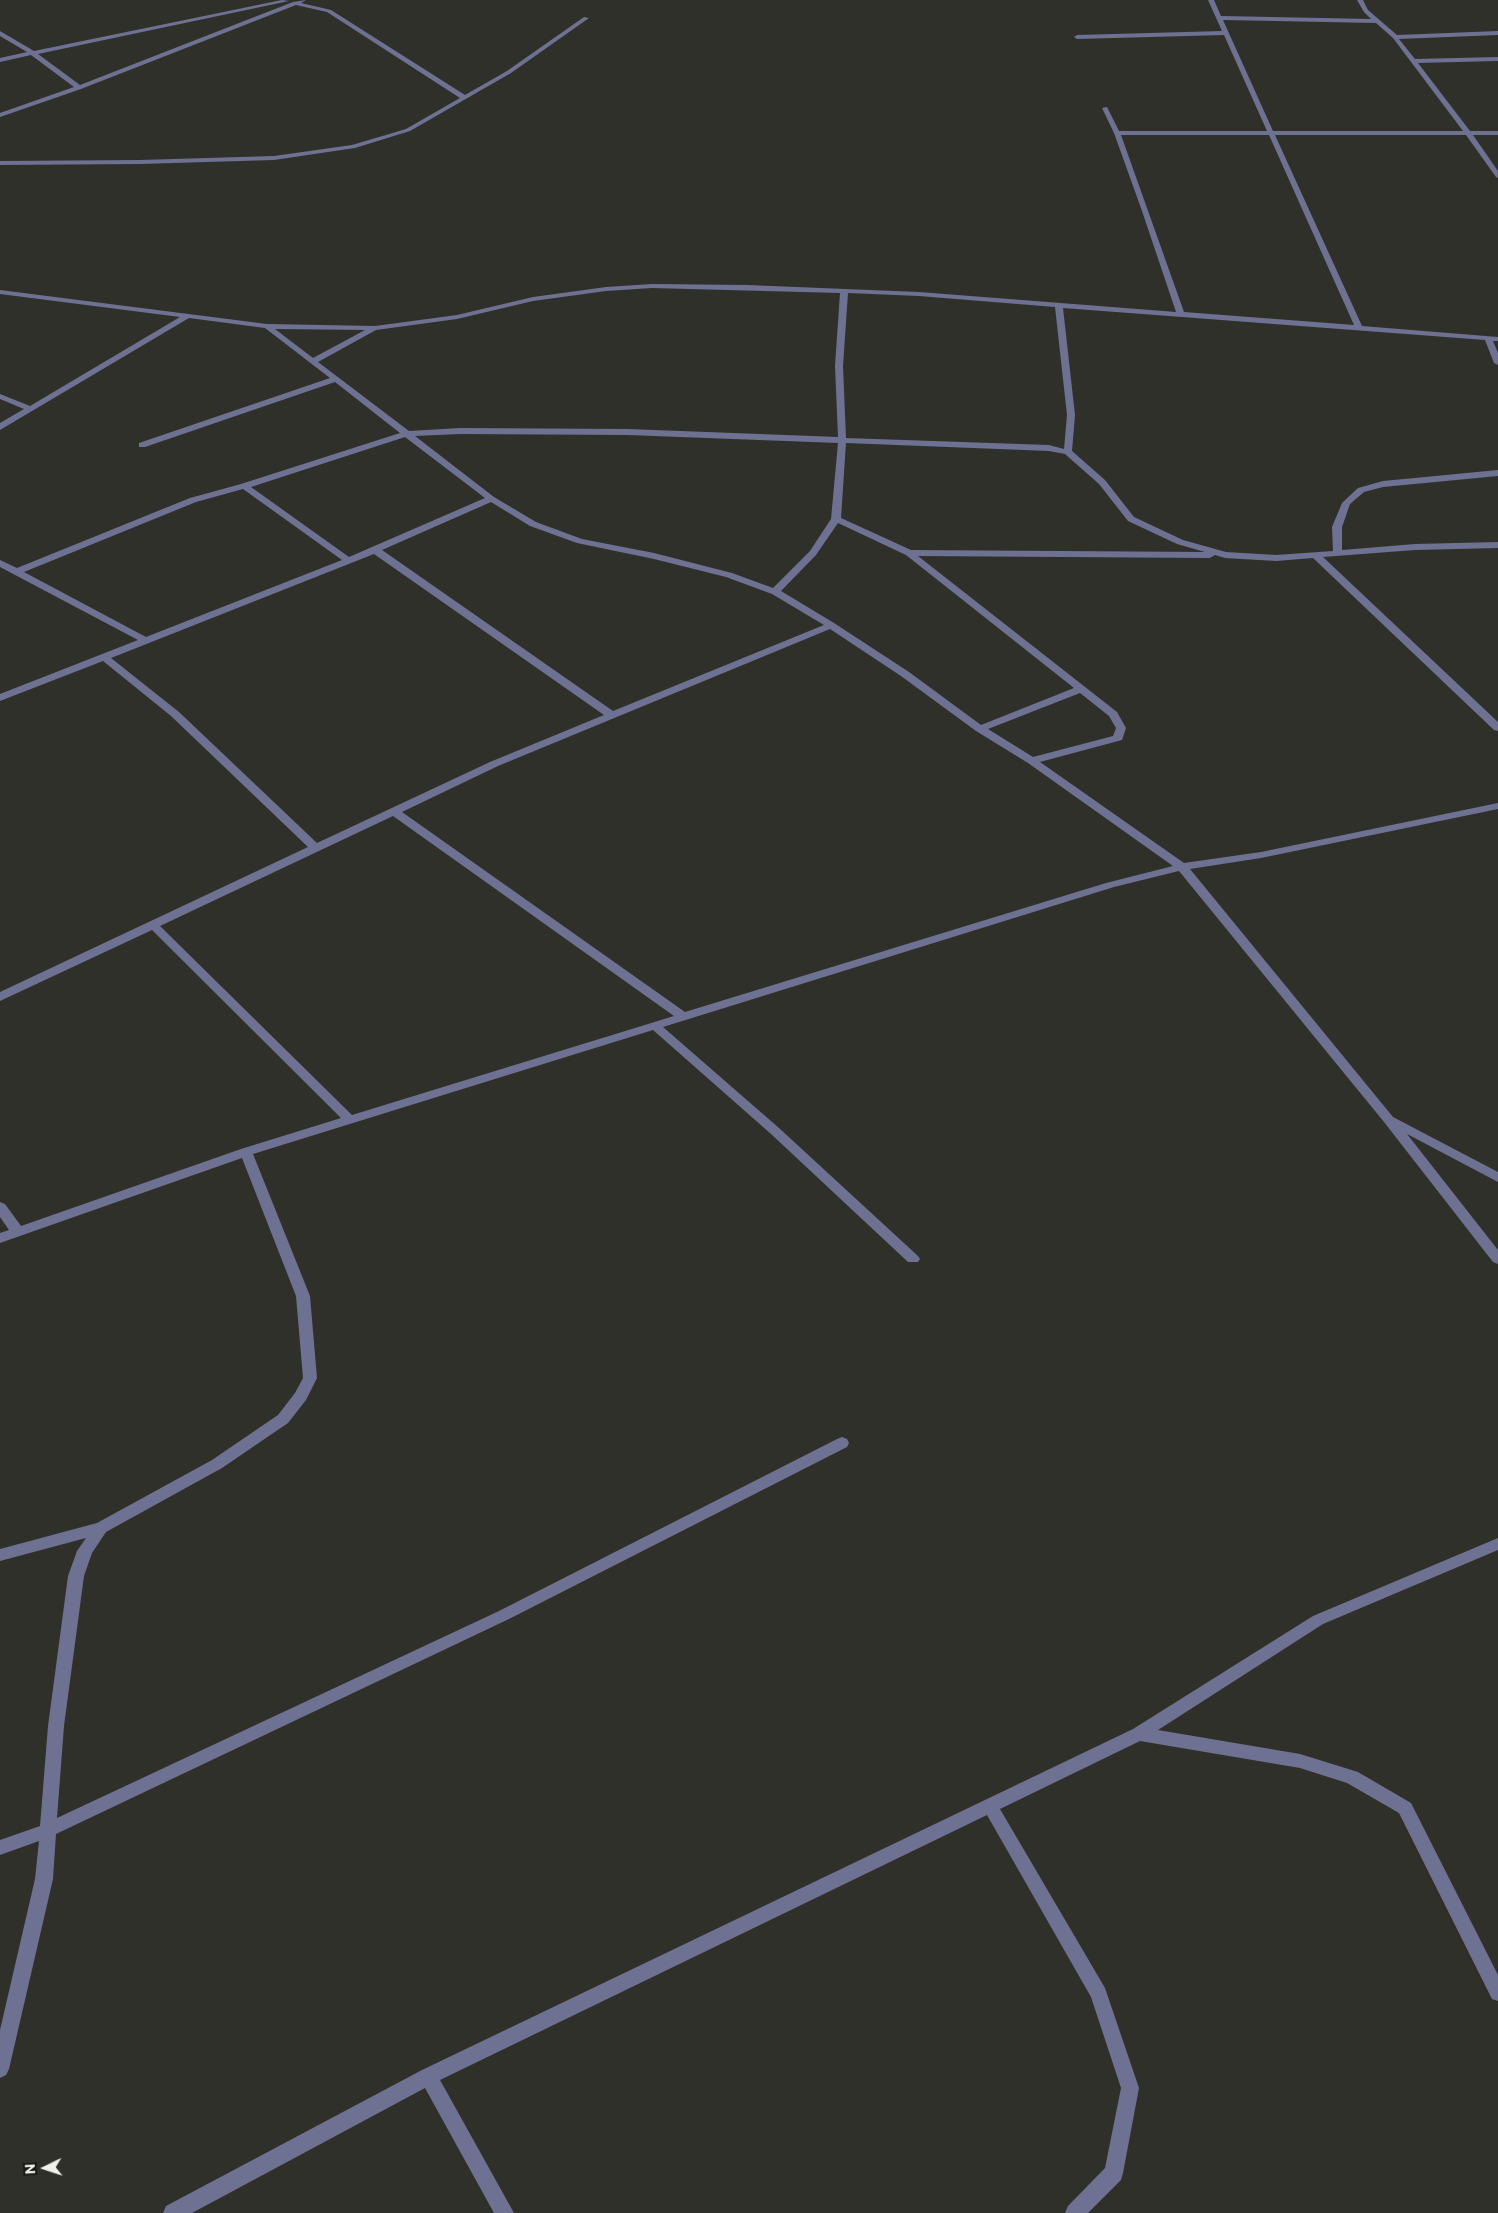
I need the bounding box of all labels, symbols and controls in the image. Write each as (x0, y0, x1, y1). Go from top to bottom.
north arrow (20, 2143, 70, 2193)
text: N (21, 2163, 38, 2175)

